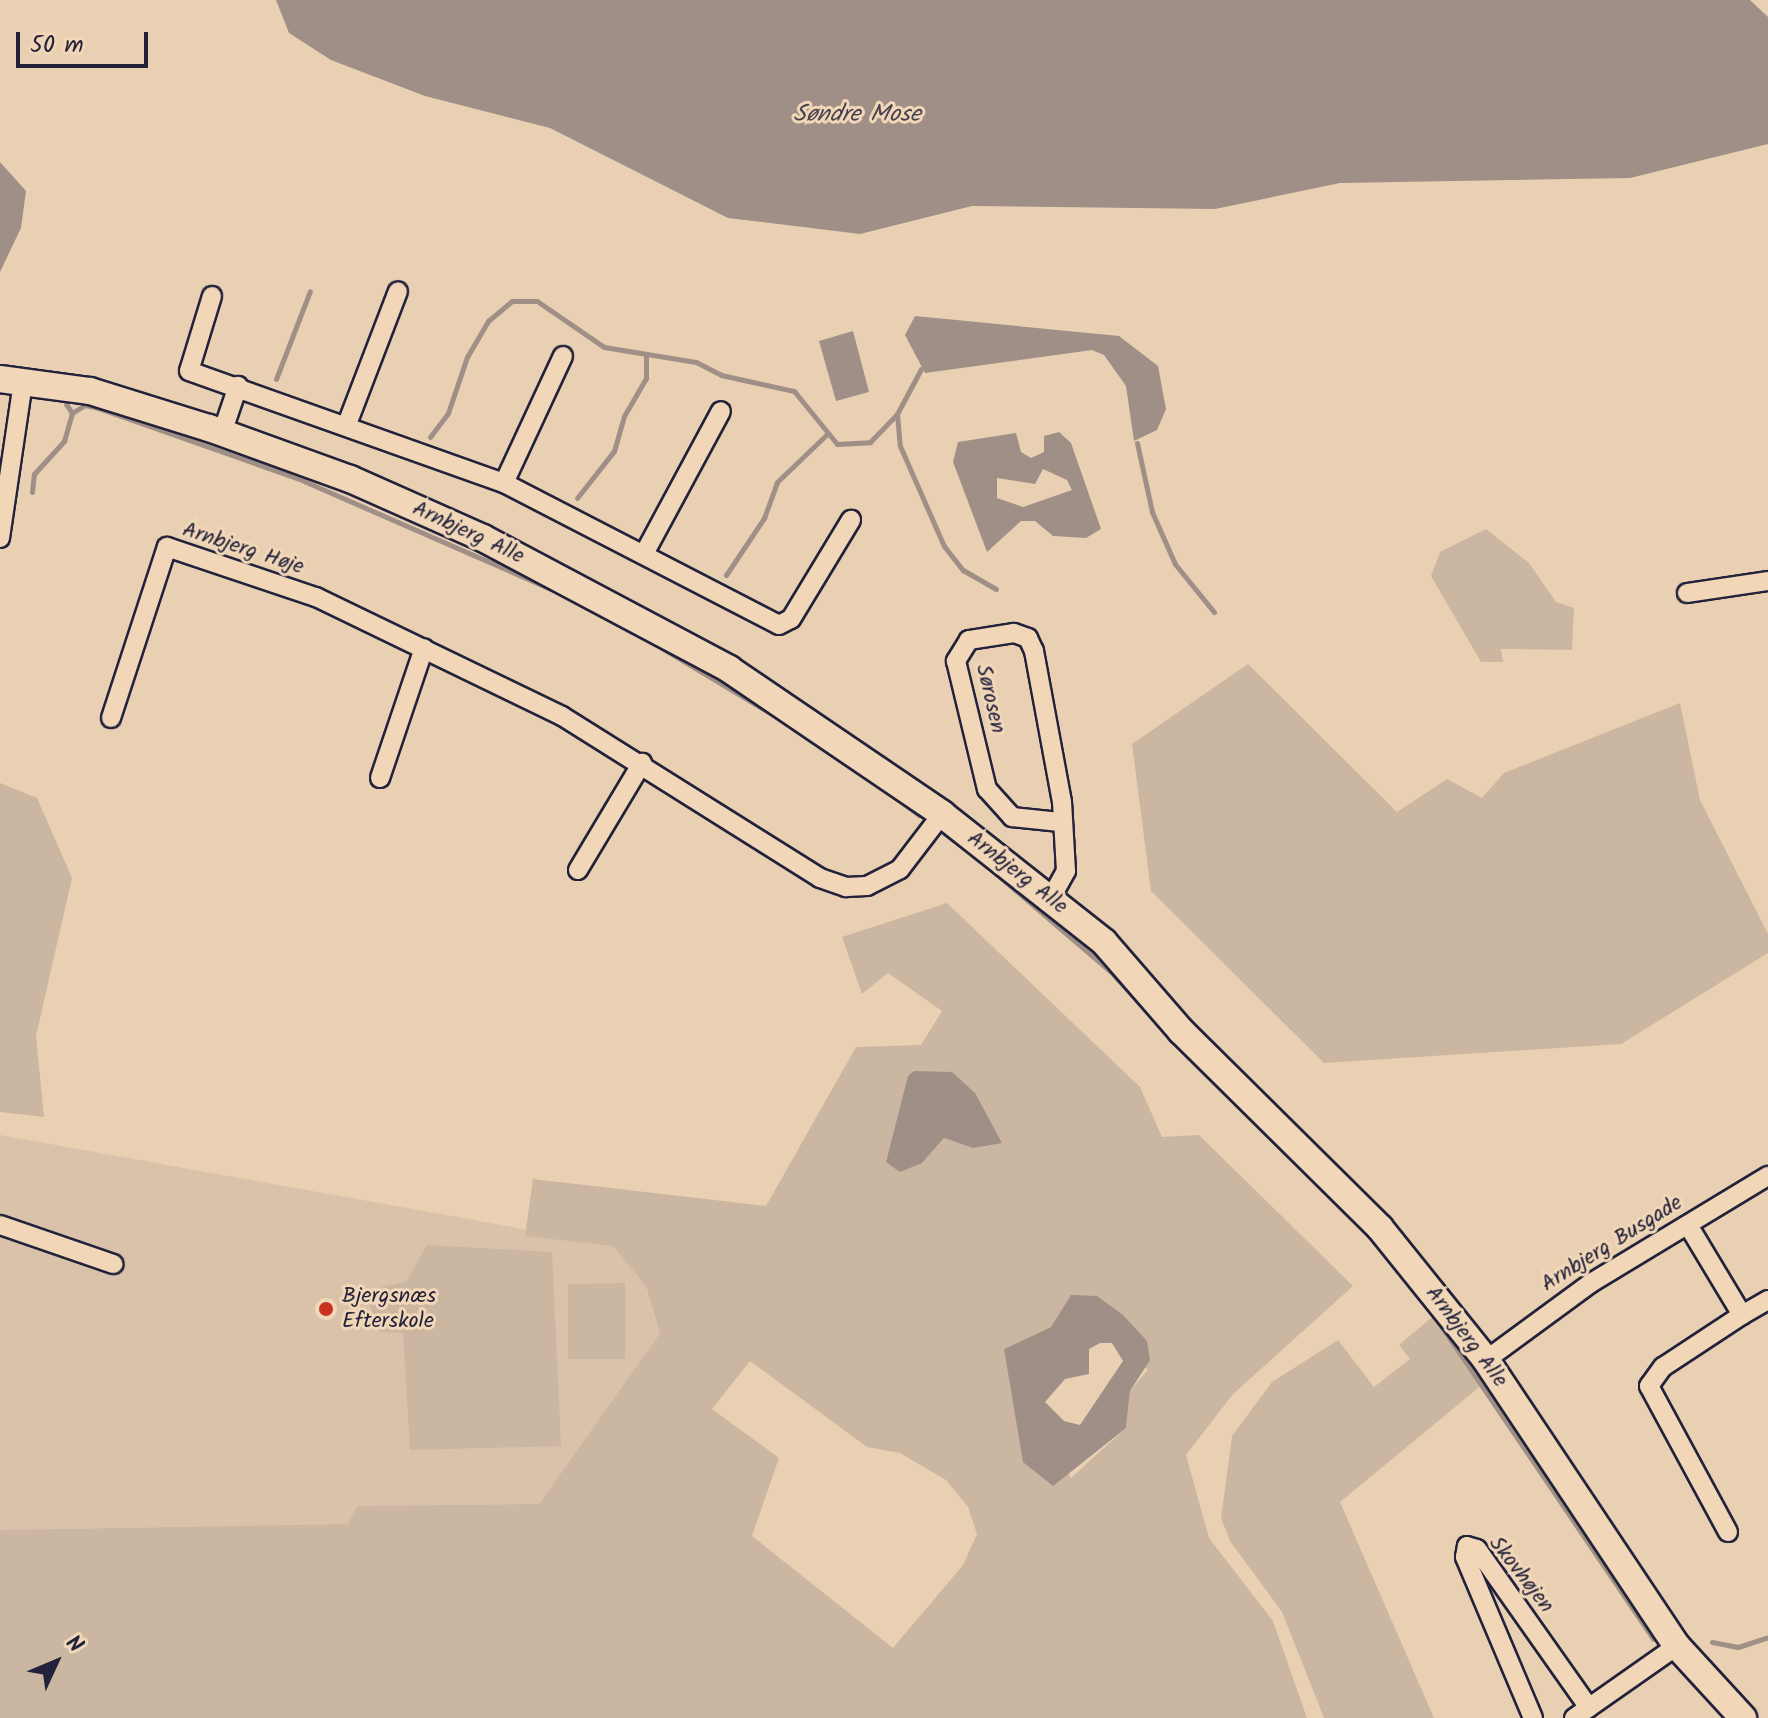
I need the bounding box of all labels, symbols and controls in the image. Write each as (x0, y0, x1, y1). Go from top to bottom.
scale bar (20, 16, 152, 66)
text: 50 m (30, 26, 84, 65)
water label: Søndre Mose (793, 101, 921, 129)
street label: Arnbjerg Alle (408, 496, 528, 570)
street label: Arnbjerg Høje (179, 517, 307, 581)
street label: Sørosen (969, 662, 1011, 736)
street label: Arnbjerg Alle (962, 826, 1072, 920)
street label: Arnbjerg Busgade (1536, 1190, 1688, 1298)
street label: Arnbjerg Alle (1419, 1281, 1513, 1393)
place label: Bjergsnæs Efterskole (342, 1283, 436, 1334)
marker: Bjergsnæs Efterskole (317, 1300, 335, 1318)
street label: Skovhøjen (1483, 1531, 1559, 1619)
north arrow (16, 1622, 96, 1702)
text: N (56, 1628, 91, 1662)

